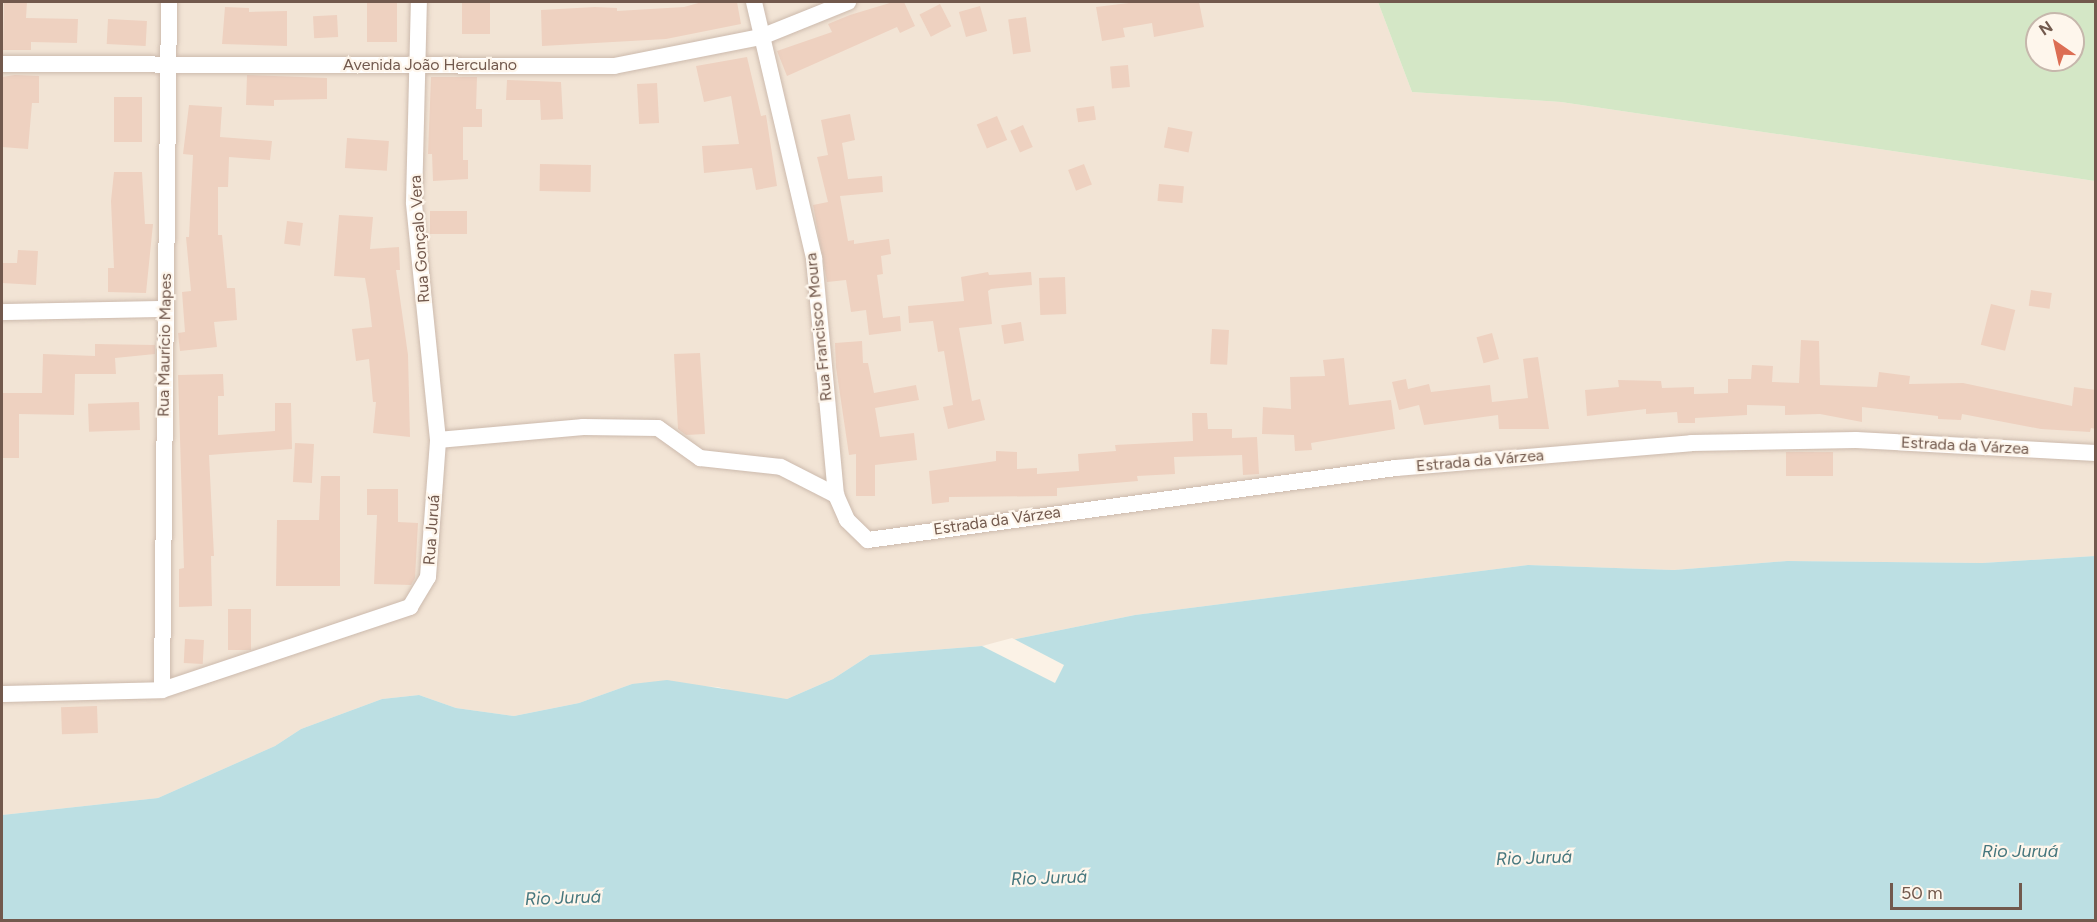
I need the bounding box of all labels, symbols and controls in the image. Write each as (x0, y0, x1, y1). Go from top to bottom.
north arrow (2025, 12, 2085, 72)
text: N (2035, 17, 2056, 40)
street label: Avenida João Herculano (343, 55, 517, 75)
street label: Rua Gonçalo Vera (406, 175, 434, 303)
street label: Rua Francisco Moura (802, 252, 836, 402)
street label: Rua Maurício Mapes (154, 273, 176, 417)
street label: Estrada da Várzea (1900, 433, 2030, 459)
street label: Estrada da Várzea (1415, 446, 1545, 476)
street label: Rua Juruá (420, 494, 444, 566)
street label: Estrada da Várzea (932, 503, 1062, 539)
water label: Rio Juruá (1982, 840, 2058, 862)
water label: Rio Juruá (1495, 846, 1573, 870)
water label: Rio Juruá (1010, 866, 1088, 890)
scale bar (1893, 871, 2025, 909)
text: 50 m (1901, 882, 1943, 904)
water label: Rio Juruá (524, 886, 602, 910)

